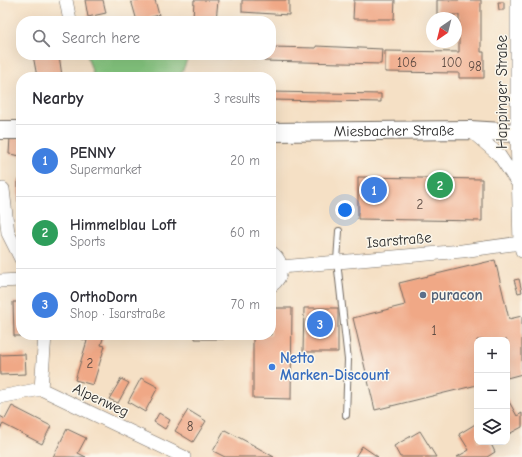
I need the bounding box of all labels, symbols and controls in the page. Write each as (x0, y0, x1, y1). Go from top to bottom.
north arrow (426, 12, 462, 48)
search box (16, 16, 276, 60)
icon: search (30, 27, 52, 49)
text: Search here (62, 29, 140, 47)
street label: Happinger Straße (493, 34, 511, 149)
house number: 106 (397, 55, 417, 70)
house number: 100 (442, 55, 463, 70)
house number: 98 (468, 59, 482, 74)
text: Nearby (32, 89, 83, 108)
text: 3 results (214, 91, 260, 106)
street label: Miesbacher Straße (334, 121, 455, 140)
text: PENNY (70, 144, 115, 162)
text: 1 (42, 153, 48, 168)
text: 20 m (230, 153, 260, 168)
text: Supermarket (70, 162, 141, 177)
pin: 2 (427, 170, 453, 200)
pin: 1 (361, 175, 387, 205)
house number: 2 (417, 197, 424, 212)
your location (335, 200, 355, 220)
text: Himmelblau Loft (70, 216, 176, 234)
text: 2 (42, 225, 48, 240)
text: 60 m (230, 225, 260, 240)
street label: Isarstraße (366, 228, 433, 252)
text: Sports (70, 234, 105, 249)
place label: puracon (431, 286, 483, 304)
text: OrthoDorn (70, 288, 138, 306)
marker: puracon (418, 290, 428, 300)
text: 3 (42, 297, 48, 312)
text: 70 m (231, 297, 260, 312)
text: Shop · Isarstraße (70, 306, 165, 321)
pin: 3 (307, 309, 333, 339)
house number: 1 (431, 323, 437, 338)
map controls (474, 337, 510, 445)
button: + (474, 337, 510, 373)
place label: Netto Marken-Discount (280, 349, 391, 384)
house number: 2 (87, 356, 94, 371)
marker: Netto Marken-Discount (267, 362, 277, 372)
button: − (474, 373, 510, 409)
street label: Alpenweg (70, 379, 132, 421)
button: layers (474, 409, 510, 445)
house number: 8 (187, 419, 194, 434)

